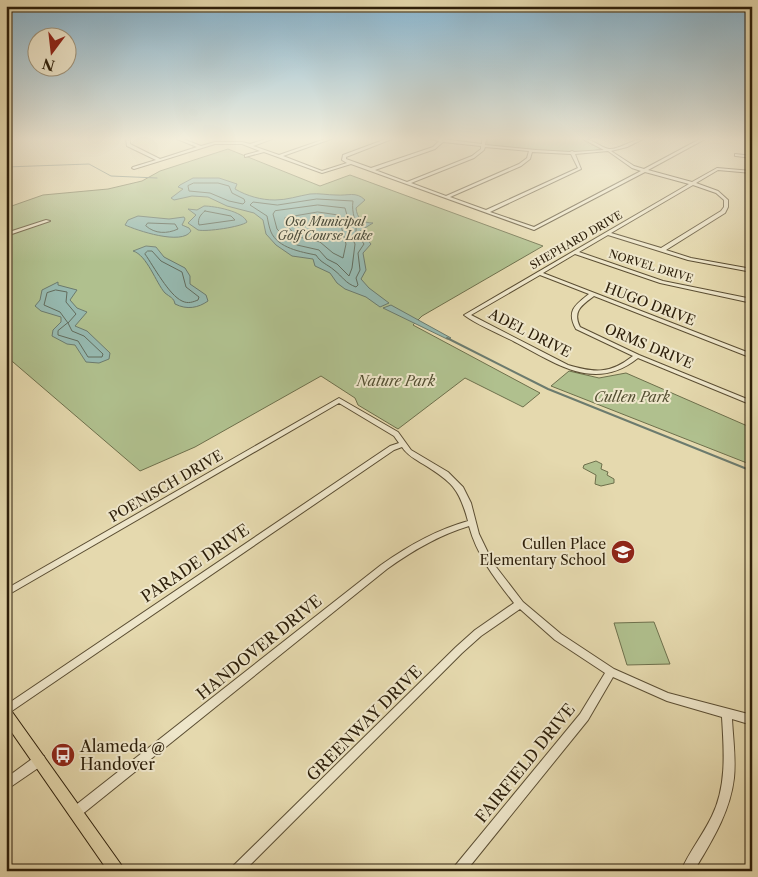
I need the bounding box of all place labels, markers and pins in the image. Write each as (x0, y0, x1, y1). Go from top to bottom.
place label: Cullen Place Elementary School (480, 535, 606, 569)
school or university icon: Cullen Place Elementary School (610, 539, 636, 565)
place label: Alameda @ Handover (79, 736, 165, 774)
bus stop icon: Alameda @ Handover (50, 742, 76, 768)

